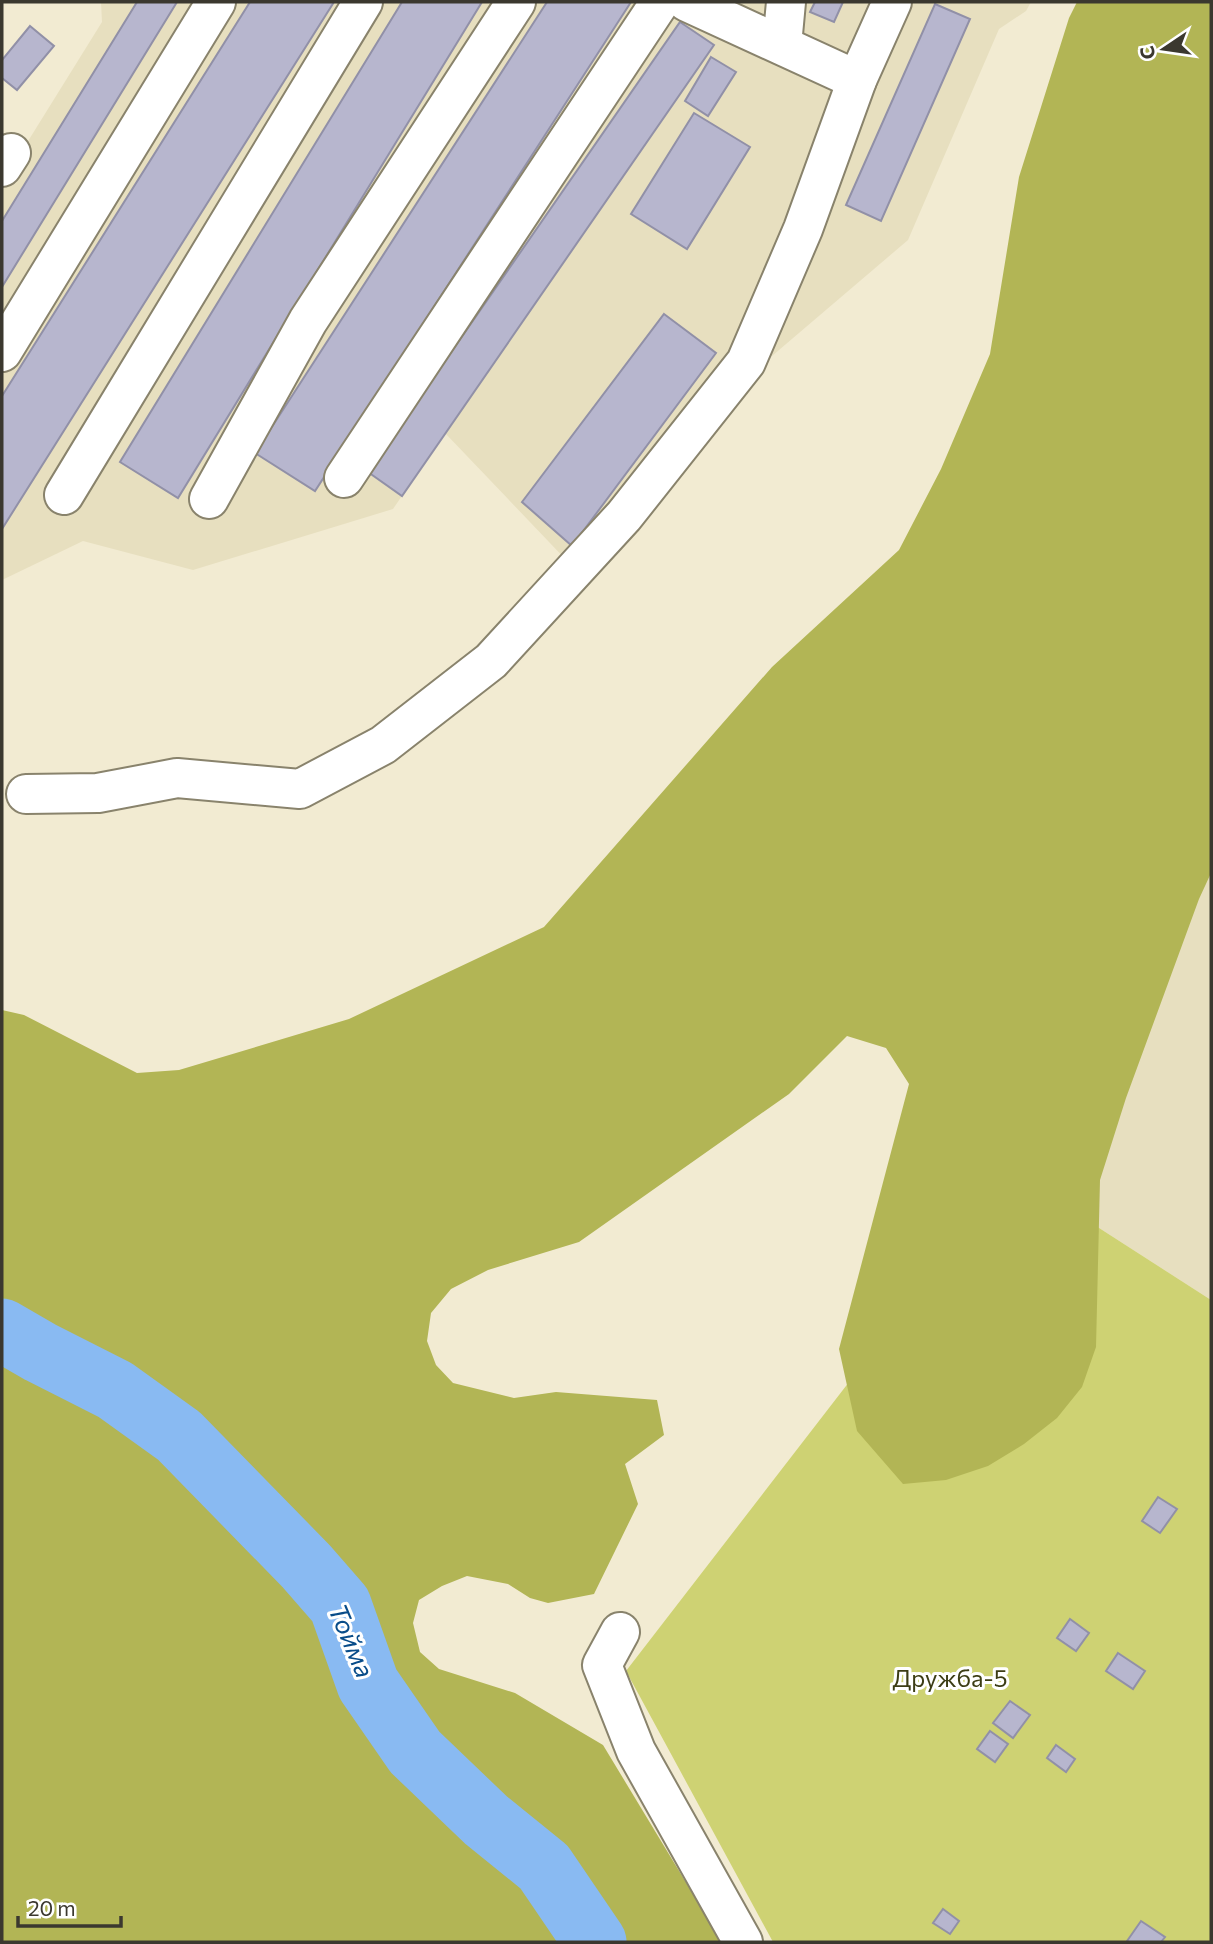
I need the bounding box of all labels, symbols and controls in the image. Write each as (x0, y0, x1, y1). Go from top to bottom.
north arrow (1129, 14, 1199, 84)
text: С (1134, 44, 1160, 62)
water label: Тойма (323, 1599, 382, 1682)
park label: Дружба-5 (893, 1663, 1007, 1692)
scale bar (18, 1884, 121, 1928)
text: 20 m (28, 1895, 76, 1920)

